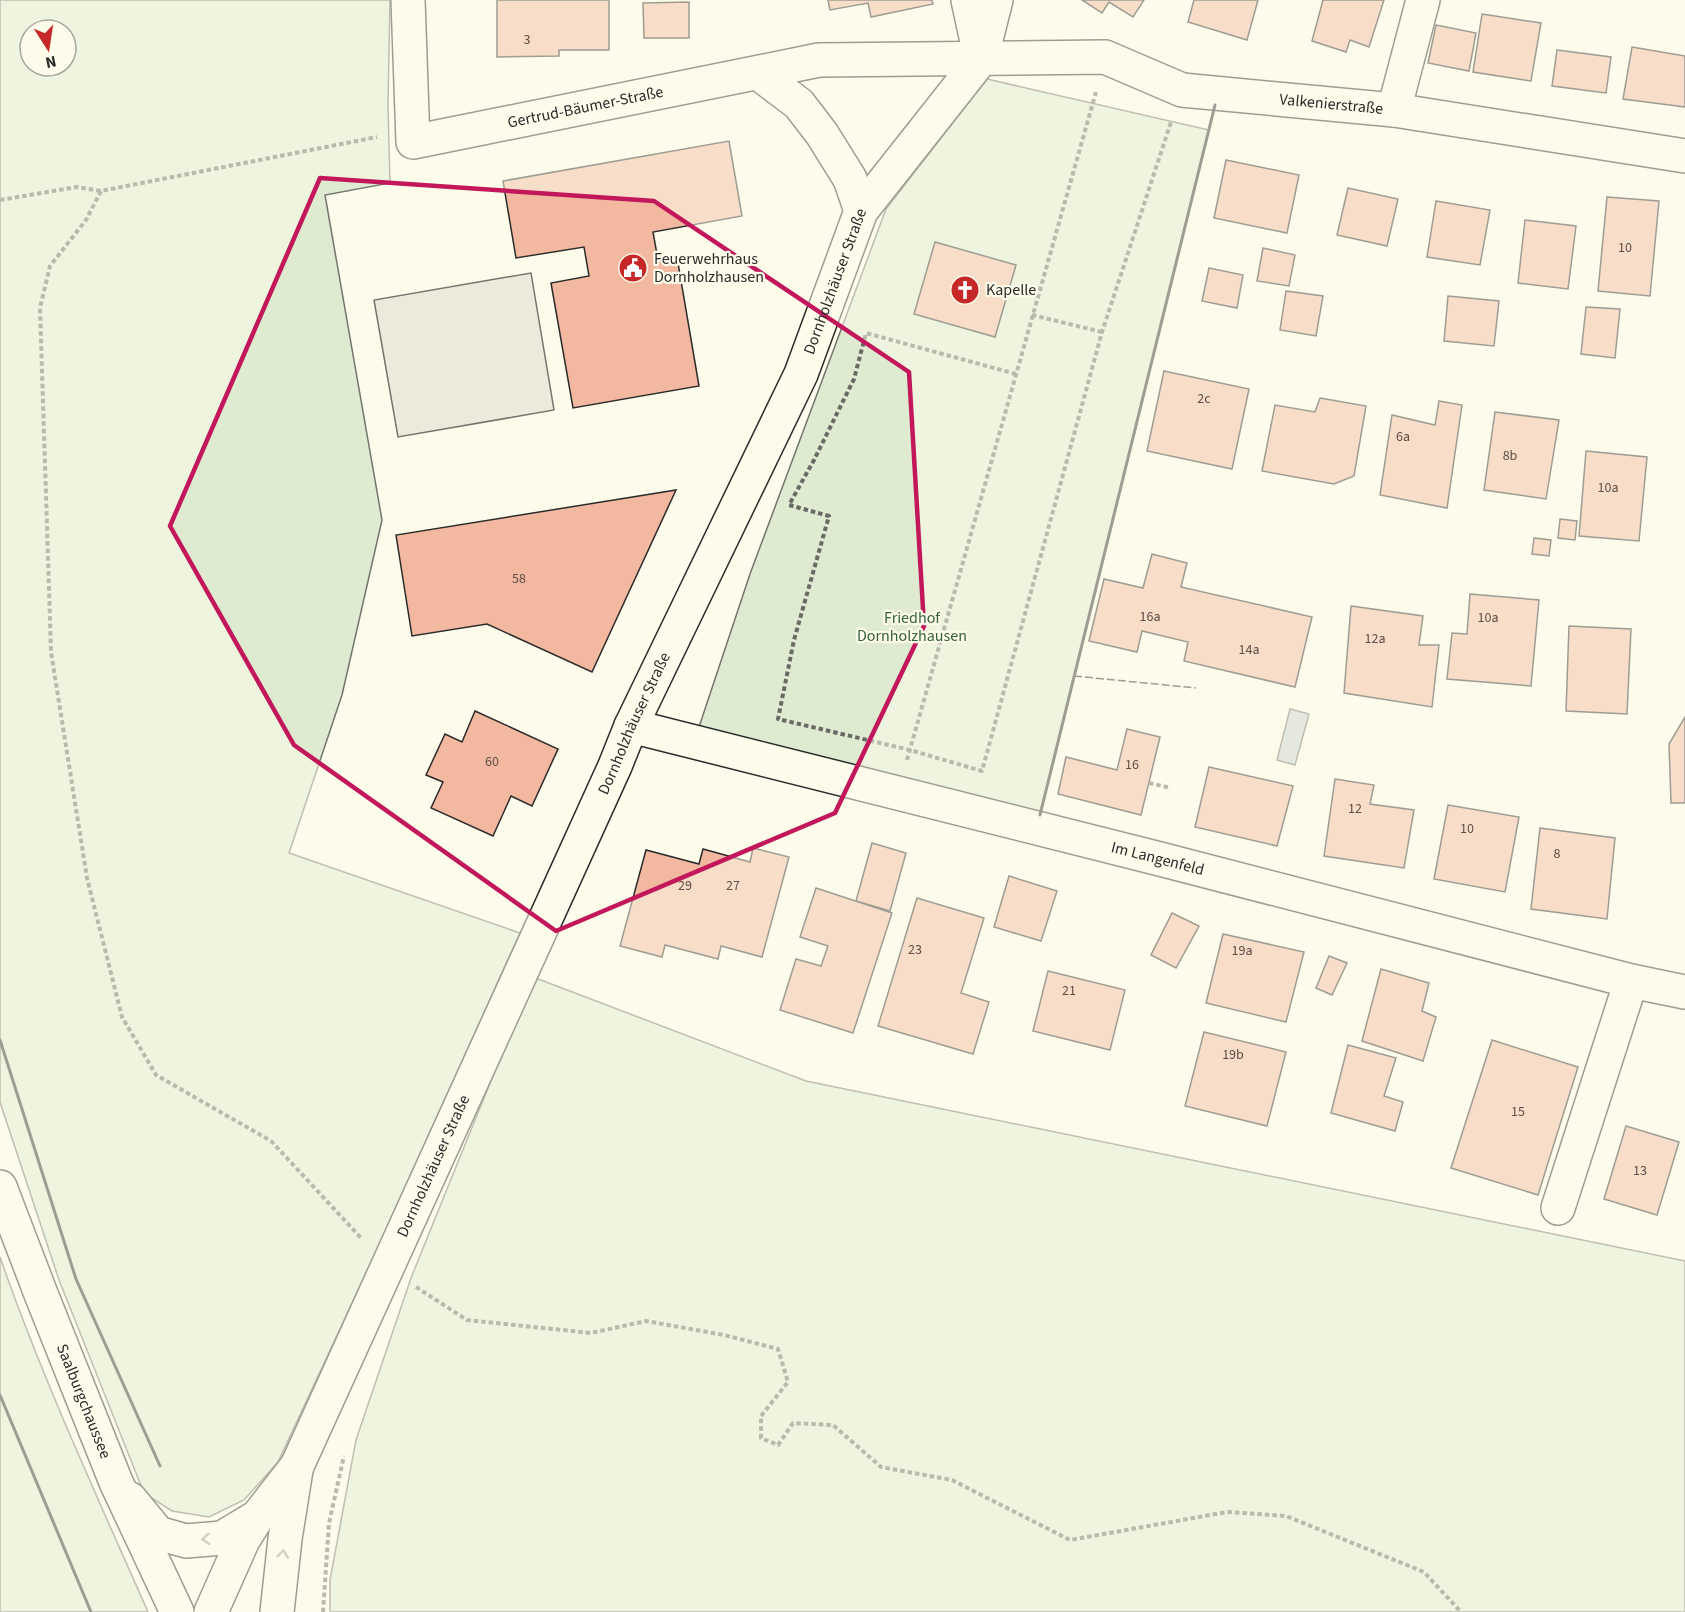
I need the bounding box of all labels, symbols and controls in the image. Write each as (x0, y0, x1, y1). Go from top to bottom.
north arrow (18, 18, 78, 78)
house number: 3 (524, 30, 531, 50)
text: N (43, 50, 58, 74)
street label: Gertrud-Bäumer-Straße (506, 81, 665, 134)
street label: Valkenierstraße (1278, 88, 1384, 120)
street label: Dornholzhäuser Straße (798, 205, 872, 358)
house number: 10 (1618, 238, 1632, 258)
place label: Feuerwehrhaus Dornholzhausen (654, 248, 764, 288)
public building icon: Feuerwehrhaus Dornholzhausen (617, 252, 649, 284)
church icon: Kapelle (949, 274, 981, 306)
place label: Kapelle (986, 279, 1036, 301)
house number: 2c (1197, 389, 1211, 409)
house number: 6a (1396, 427, 1410, 447)
house number: 8b (1503, 446, 1518, 466)
house number: 10a (1598, 478, 1618, 498)
house number: 58 (512, 569, 526, 589)
park label: Friedhof Dornholzhausen (857, 607, 967, 647)
house number: 16a (1140, 607, 1160, 627)
house number: 10a (1478, 608, 1498, 628)
house number: 12a (1365, 629, 1385, 649)
house number: 14a (1239, 640, 1259, 660)
street label: Dornholzhäuser Straße (592, 649, 676, 798)
house number: 60 (485, 752, 499, 772)
house number: 16 (1125, 755, 1139, 775)
house number: 12 (1348, 799, 1362, 819)
house number: 10 (1460, 819, 1474, 839)
street label: Im Langenfeld (1109, 836, 1206, 881)
house number: 8 (1554, 844, 1561, 864)
house number: 29 (678, 876, 692, 896)
house number: 27 (726, 876, 740, 896)
house number: 23 (908, 940, 922, 960)
house number: 19a (1232, 941, 1252, 961)
house number: 21 (1062, 981, 1076, 1001)
house number: 19b (1222, 1045, 1244, 1065)
street label: Dornholzhäuser Straße (391, 1091, 475, 1241)
house number: 15 (1511, 1102, 1525, 1122)
house number: 13 (1633, 1161, 1647, 1181)
street label: Saalburgchaussee (51, 1341, 117, 1462)
one-way arrow (201, 1533, 210, 1546)
one-way arrow (277, 1549, 289, 1558)

